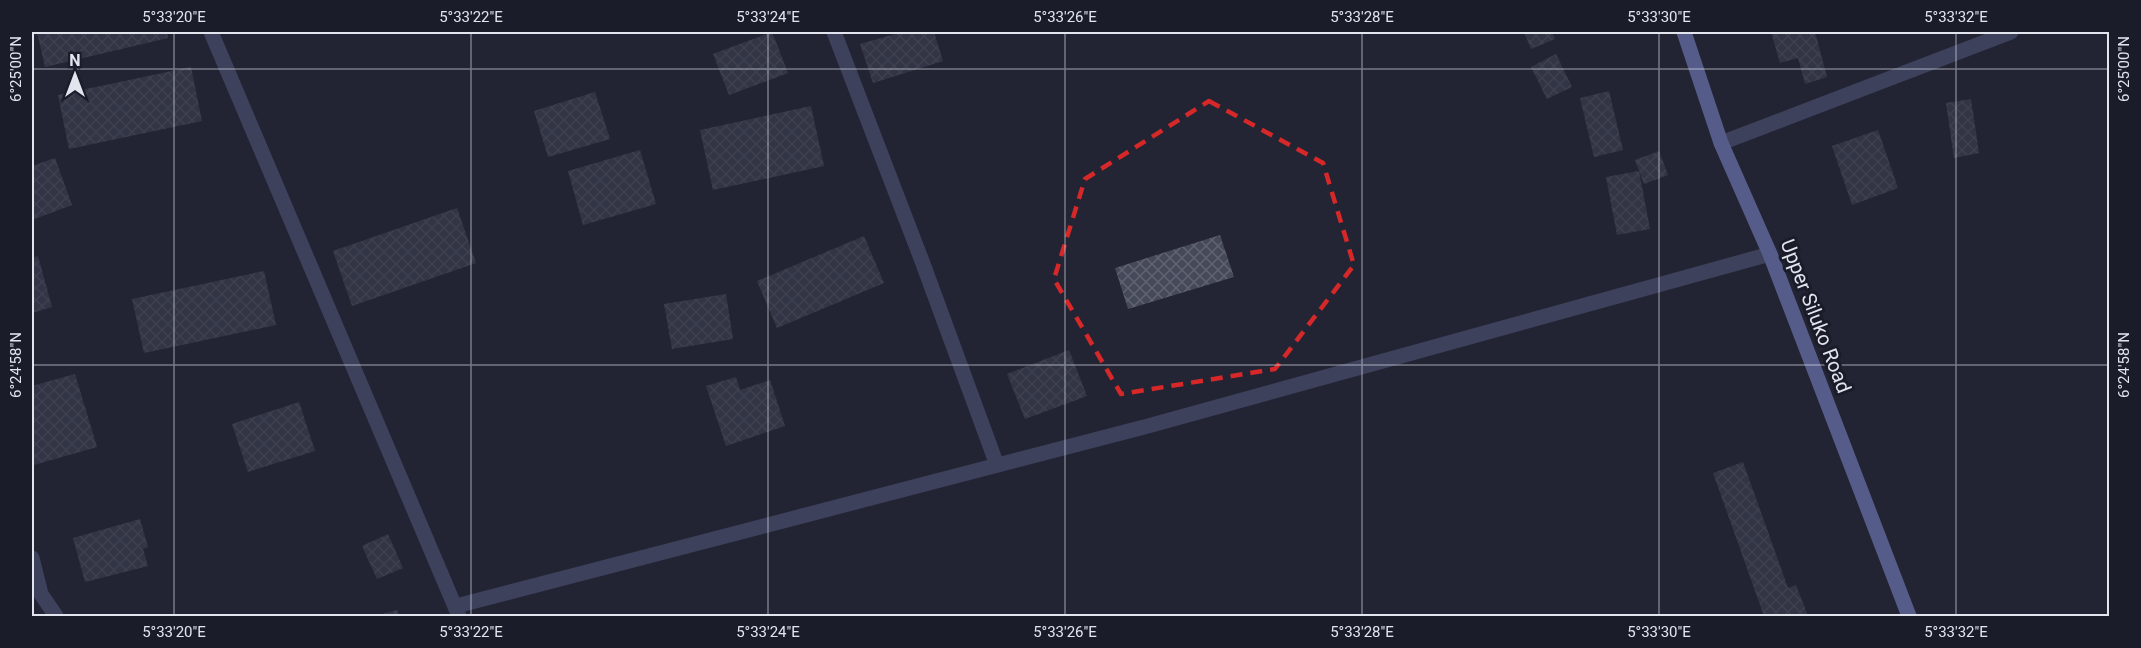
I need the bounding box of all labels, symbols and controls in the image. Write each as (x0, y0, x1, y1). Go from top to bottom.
text: 5°33'20"E (142, 8, 206, 26)
text: 5°33'22"E (439, 8, 503, 26)
text: 5°33'24"E (736, 8, 800, 26)
text: 5°33'26"E (1033, 8, 1097, 26)
text: 5°33'28"E (1330, 8, 1394, 26)
text: 5°33'30"E (1627, 8, 1691, 26)
text: 5°33'32"E (1924, 8, 1988, 26)
text: 6°25'00"N (7, 36, 25, 102)
text: 6°25'00"N (2115, 36, 2133, 102)
north arrow (45, 45, 105, 105)
text: N (69, 51, 81, 70)
street label: Upper Siluko Road (1776, 236, 1856, 396)
text: 6°24'58"N (7, 332, 25, 398)
text: 6°24'58"N (2115, 332, 2133, 398)
text: 5°33'20"E (142, 623, 206, 641)
text: 5°33'22"E (439, 623, 503, 641)
text: 5°33'24"E (736, 623, 800, 641)
text: 5°33'26"E (1033, 623, 1097, 641)
text: 5°33'28"E (1330, 623, 1394, 641)
text: 5°33'30"E (1627, 623, 1691, 641)
text: 5°33'32"E (1924, 623, 1988, 641)

